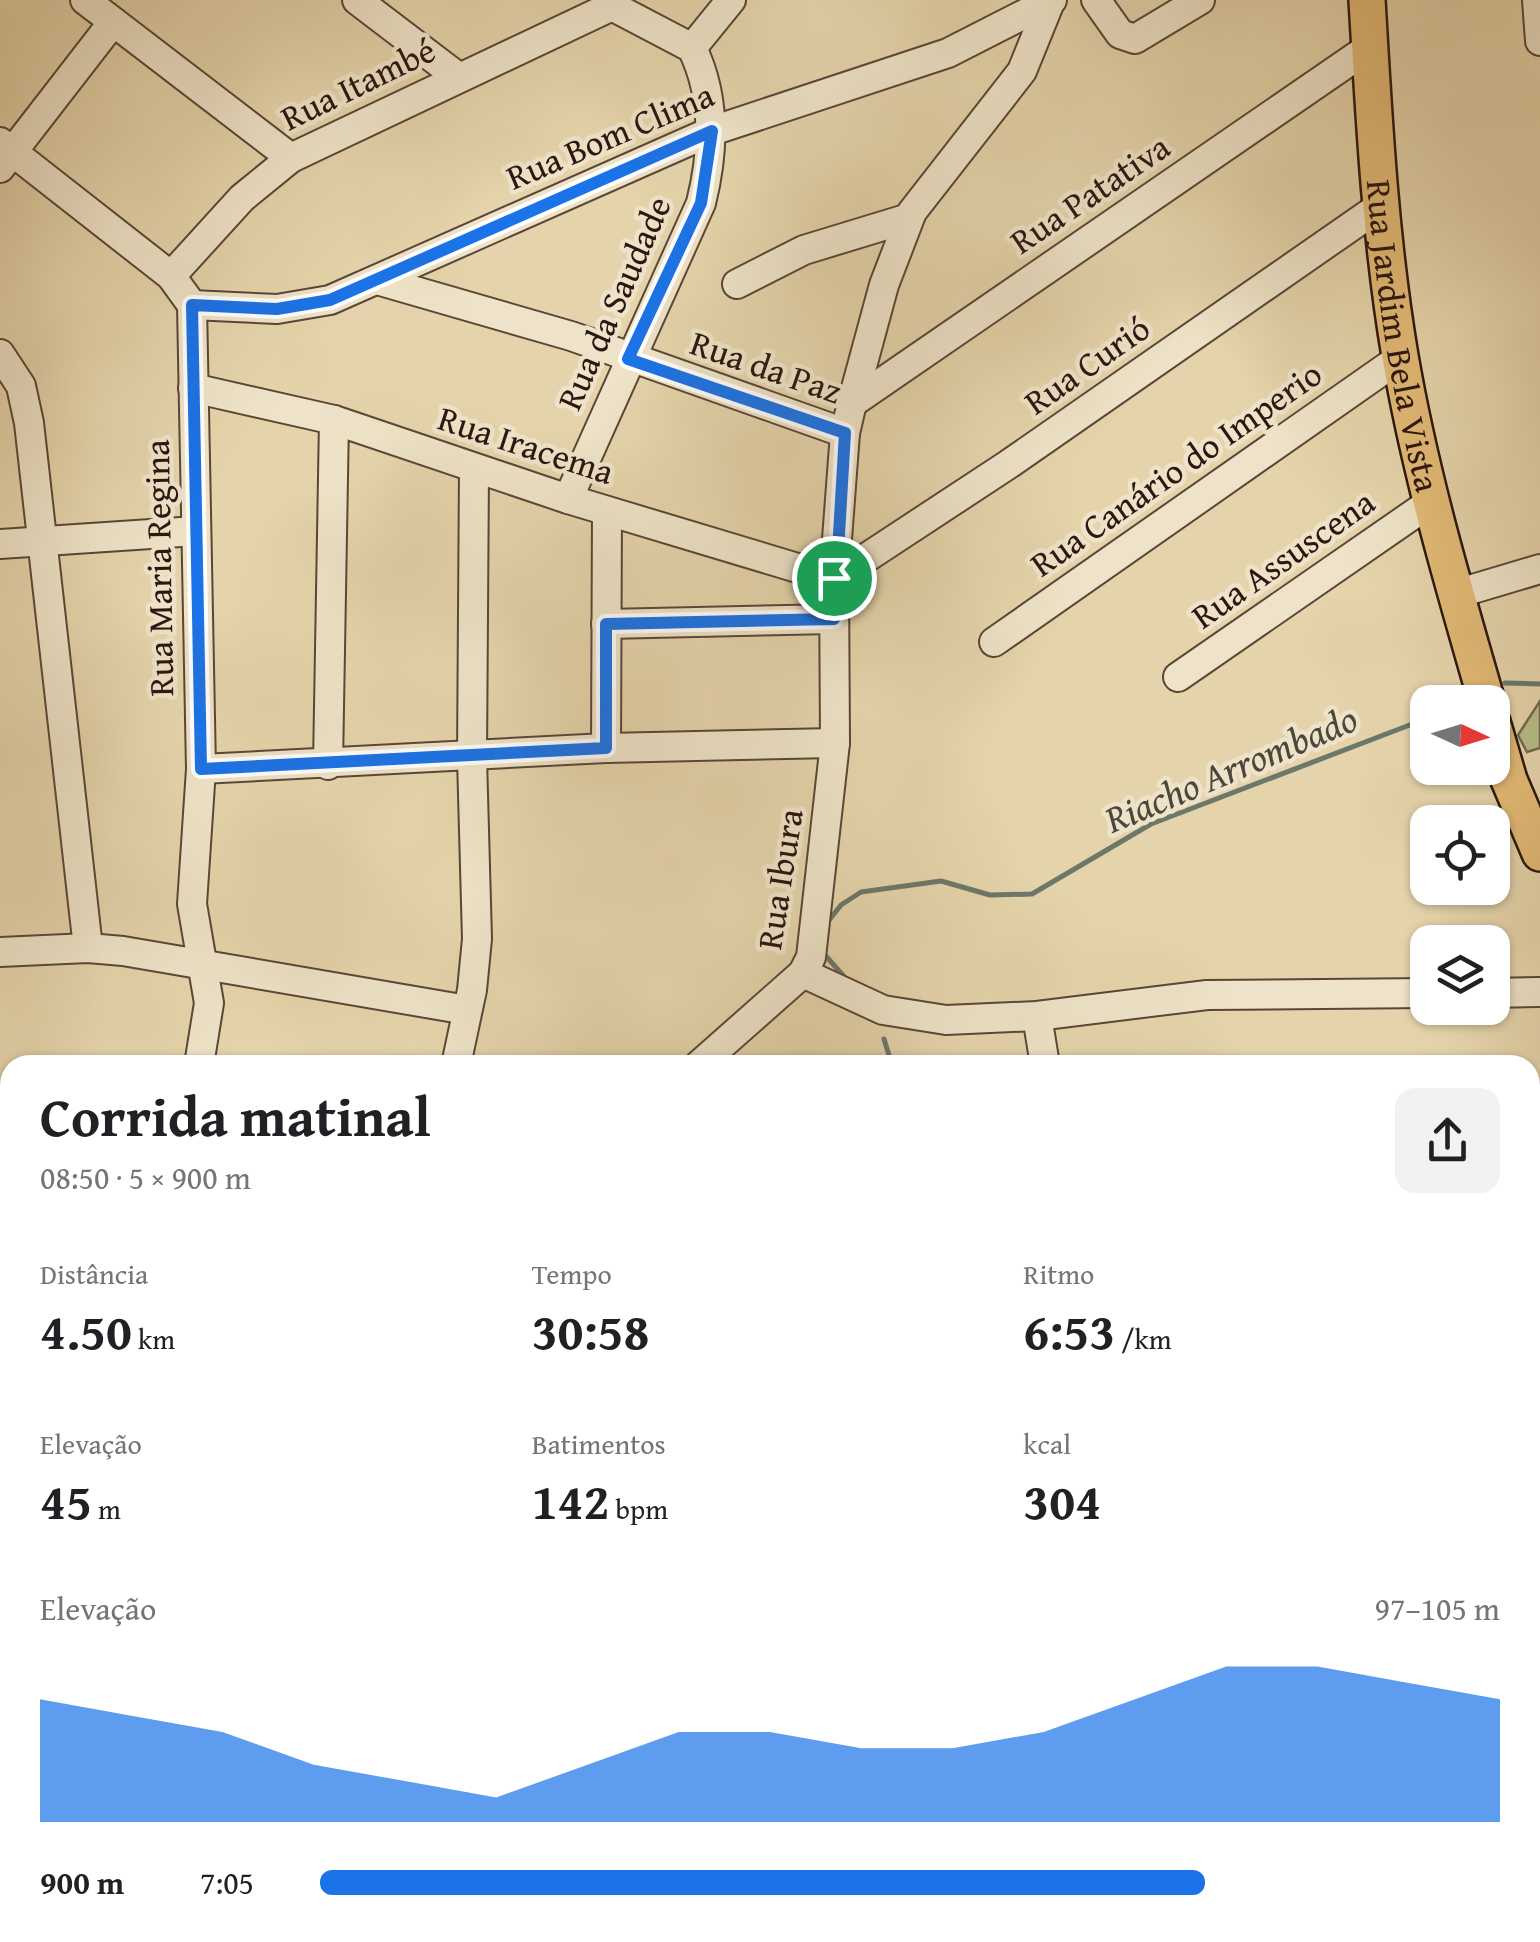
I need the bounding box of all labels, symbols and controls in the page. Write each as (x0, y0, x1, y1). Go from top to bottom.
street label: Rua Itambé (272, 24, 444, 143)
street label: Rua Bom Clima (498, 69, 722, 202)
street label: Rua Patativa (1000, 121, 1180, 266)
street label: Rua Jardim Bela Vista (1354, 177, 1454, 498)
street label: Rua da Saudade (544, 188, 683, 418)
street label: Rua Curió (1013, 303, 1160, 427)
street label: Rua da Paz (684, 317, 849, 416)
street label: Rua Canário do Imperio (1019, 348, 1332, 589)
street label: Rua Iracema (432, 392, 621, 497)
street label: Rua Maria Regina (131, 439, 186, 697)
street label: Rua Assuscena (1181, 476, 1385, 641)
pin (792, 536, 877, 621)
icon: arrive (807, 551, 862, 606)
north arrow (1410, 685, 1510, 785)
map controls (1410, 685, 1510, 1025)
water label: Riacho Arrombado (1095, 690, 1366, 847)
street label: Rua Ibura (743, 804, 816, 953)
button: locate (1410, 805, 1510, 905)
button: layers (1410, 925, 1510, 1025)
text: Corrida matinal (40, 1076, 431, 1156)
button: share (1395, 1088, 1500, 1193)
text: 08:50 · 5 × 900 m (40, 1154, 251, 1201)
text: Distância (40, 1253, 148, 1294)
text: Tempo (532, 1253, 612, 1294)
text: Ritmo (1023, 1253, 1094, 1294)
text: 4.50 (40, 1294, 132, 1367)
text: 30:58 (532, 1294, 649, 1367)
text: 6:53 (1023, 1294, 1115, 1367)
text: km (132, 1318, 175, 1359)
text: /km (1115, 1318, 1172, 1359)
text: Elevação (40, 1423, 142, 1464)
text: Batimentos (532, 1423, 666, 1464)
text: kcal (1023, 1423, 1071, 1464)
text: 45 (40, 1464, 92, 1537)
text: 142 (532, 1464, 609, 1537)
text: 304 (1023, 1464, 1101, 1537)
text: m (92, 1488, 121, 1529)
text: bpm (609, 1488, 668, 1529)
text: Elevação (40, 1585, 156, 1632)
text: 97–105 m (1375, 1585, 1500, 1632)
text: 900 m (40, 1859, 124, 1906)
text: 7:05 (200, 1859, 254, 1906)

